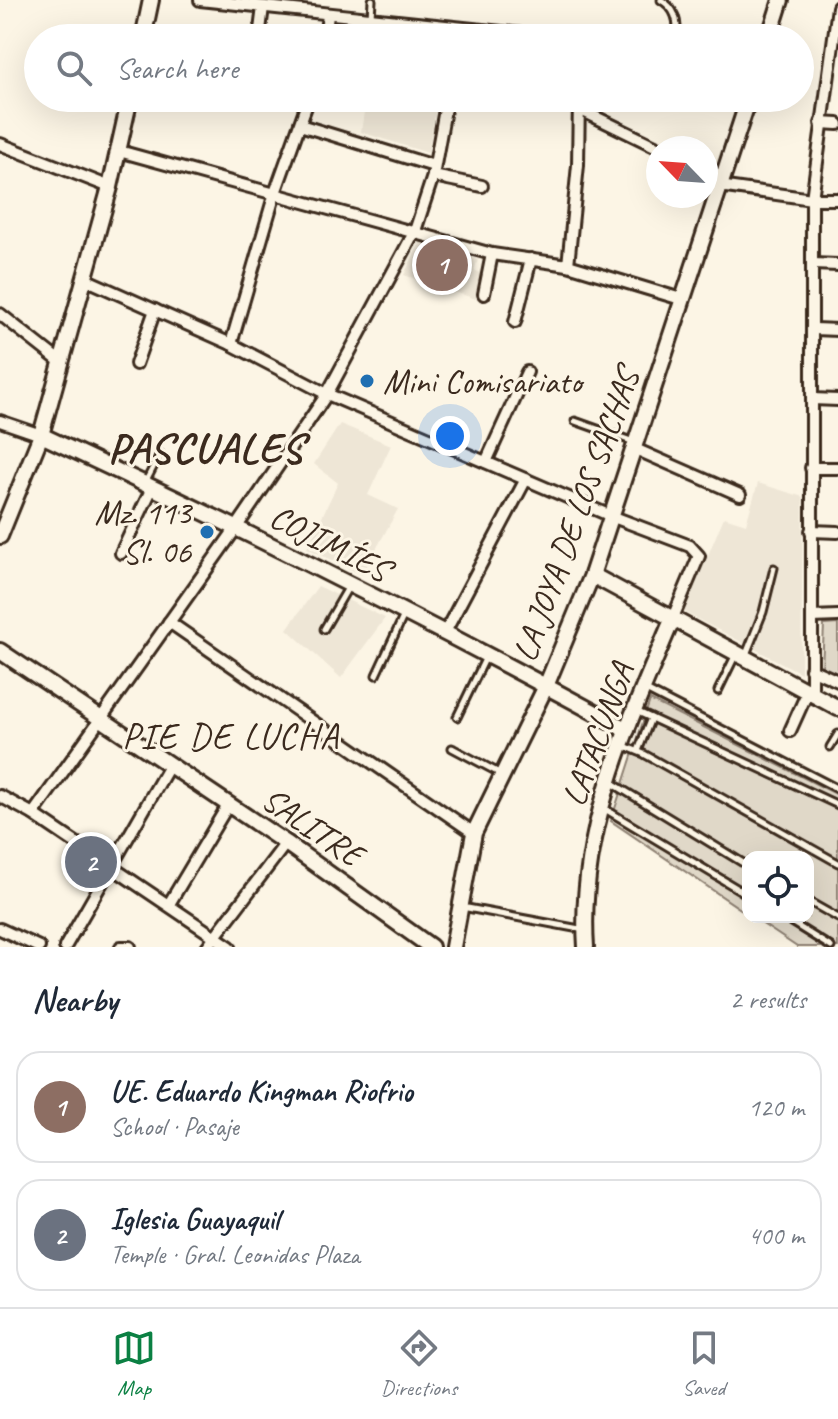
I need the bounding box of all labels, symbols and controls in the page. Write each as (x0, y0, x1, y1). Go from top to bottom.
search box (24, 24, 814, 112)
icon: search (52, 46, 96, 90)
text: Search here (116, 49, 238, 87)
north arrow (646, 136, 718, 208)
pin: 1 (416, 235, 468, 295)
street label: LA JOYA DE LOS SACHAS (503, 357, 650, 667)
place label: Mini Comisariato (383, 360, 586, 403)
marker: Mini Comisariato (358, 372, 376, 390)
your location (430, 416, 470, 456)
district label: PASCUALES (108, 422, 311, 475)
place label: Mz. 113 Sl. 06 (95, 491, 194, 573)
street label: COJIMÍES (263, 494, 402, 594)
marker: Mz. 113 Sl. 06 (198, 523, 216, 541)
street label: LATACUNGA (552, 655, 644, 812)
district label: PIE DE LUCHA (122, 713, 340, 759)
street label: SALITRE (254, 777, 375, 878)
pin: 2 (65, 832, 117, 892)
map controls (742, 851, 814, 923)
button: locate (742, 851, 814, 923)
text: Nearby (32, 978, 118, 1021)
text: 2 results (730, 983, 806, 1016)
text: UE. Eduardo Kingman Riofrio (110, 1072, 413, 1110)
text: 1 (54, 1091, 66, 1124)
text: 120 m (748, 1091, 804, 1124)
text: School · Pasaje (110, 1110, 239, 1143)
text: Iglesia Guayaquil (110, 1200, 279, 1238)
text: 2 (54, 1219, 66, 1252)
text: 400 m (748, 1219, 804, 1252)
text: Temple · Gral. Leonidas Plaza (110, 1238, 360, 1271)
tab: Map (112, 1326, 156, 1402)
tab: Directions (381, 1326, 457, 1402)
tab: Saved (682, 1326, 726, 1402)

